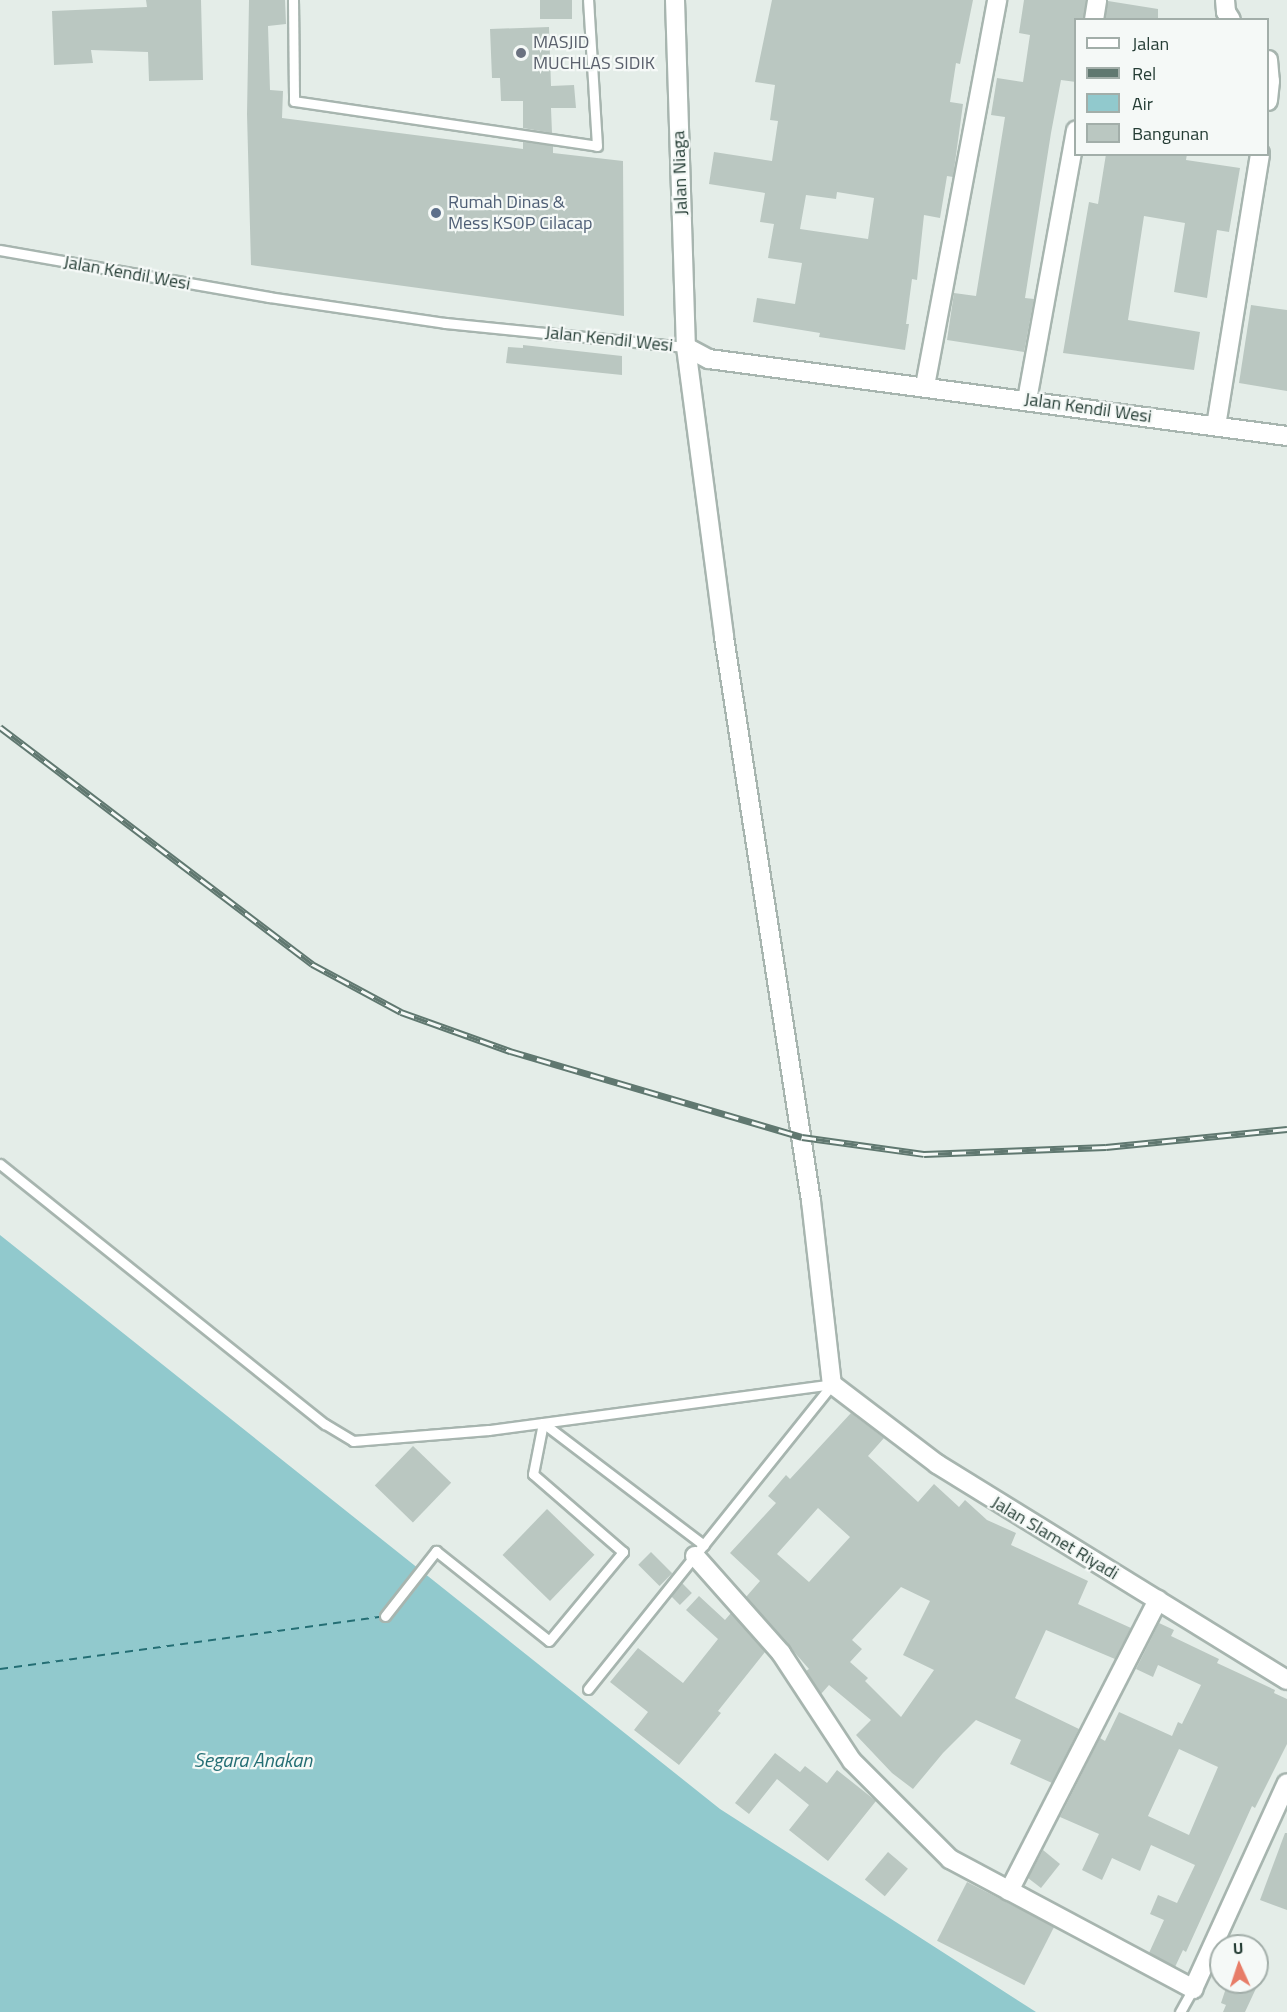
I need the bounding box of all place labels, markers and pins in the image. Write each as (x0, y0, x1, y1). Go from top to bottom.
place label: MASJID MUCHLAS SIDIK (533, 32, 655, 74)
marker: MASJID MUCHLAS SIDIK (514, 46, 528, 60)
place label: Rumah Dinas & Mess KSOP Cilacap (448, 192, 593, 234)
marker: Rumah Dinas & Mess KSOP Cilacap (429, 206, 443, 220)

